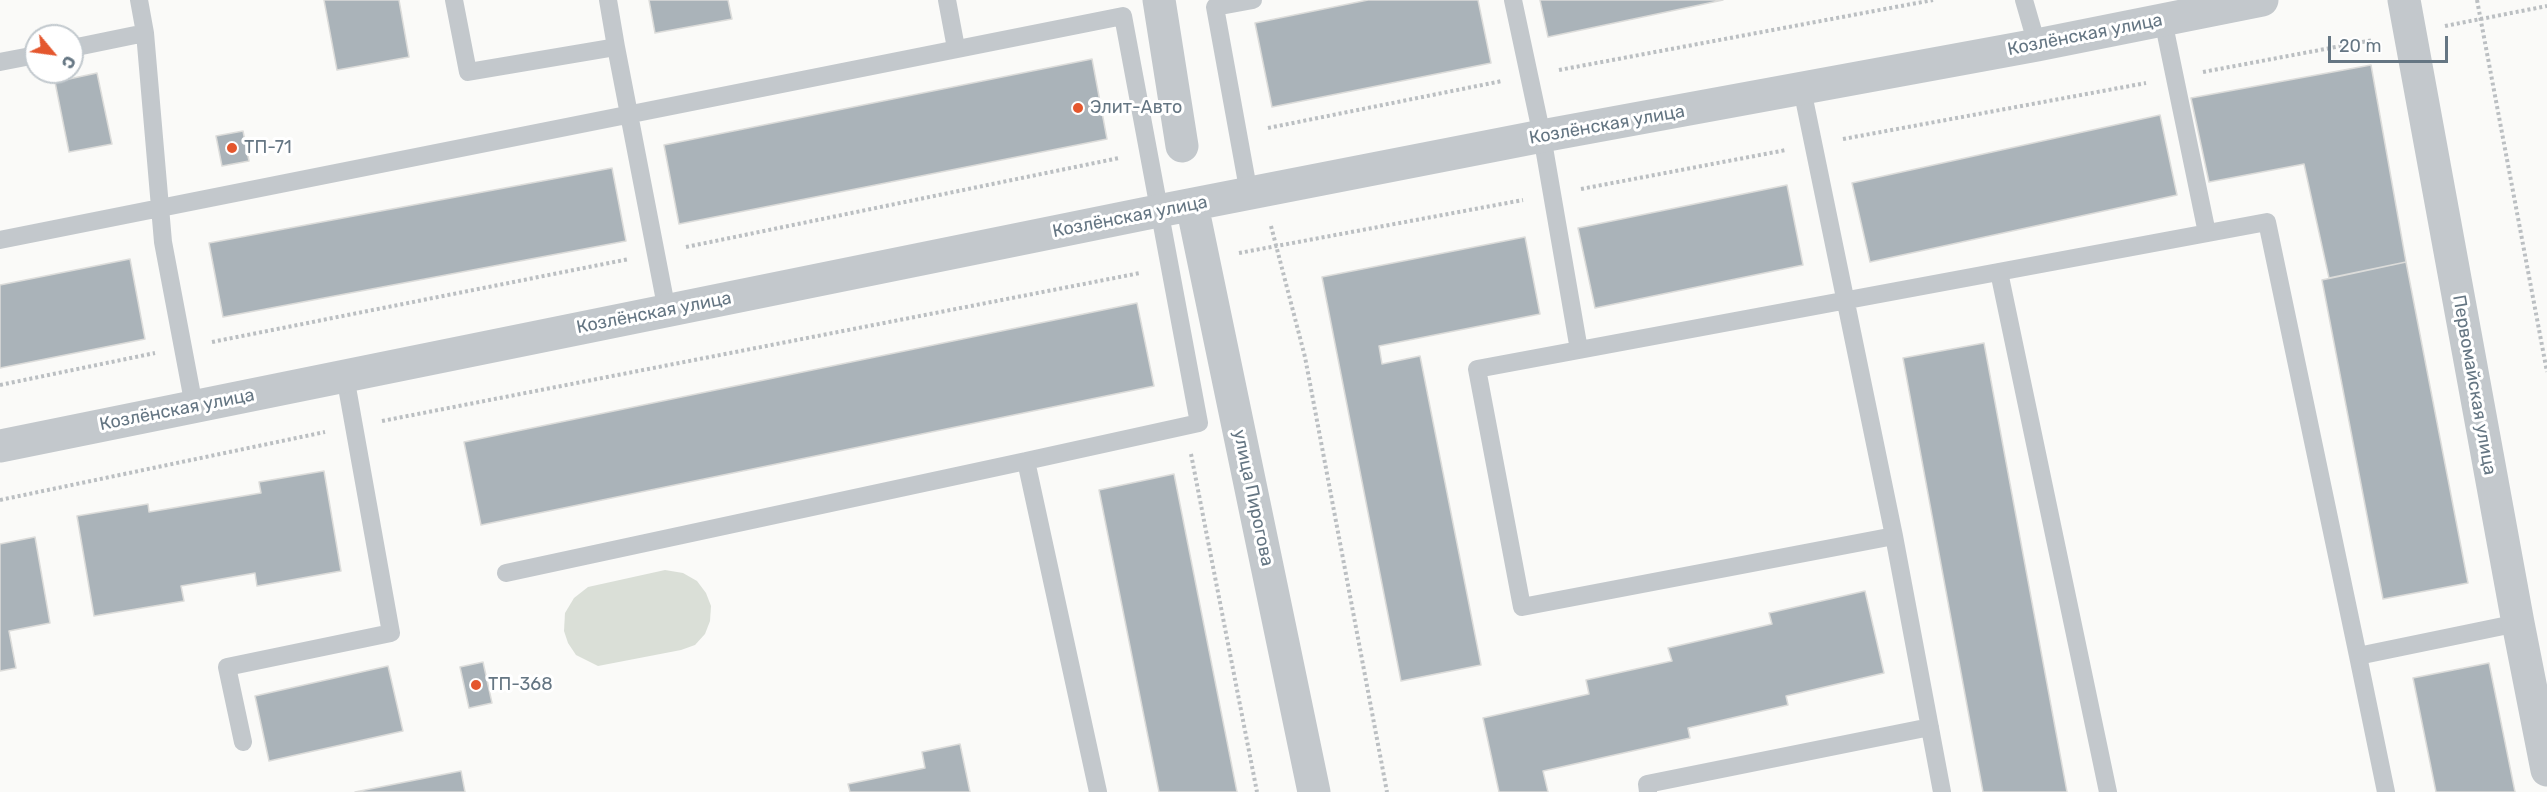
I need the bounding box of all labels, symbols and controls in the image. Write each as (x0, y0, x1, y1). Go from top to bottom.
street label: Козлёнская улица (2006, 9, 2164, 61)
north arrow (24, 24, 84, 84)
scale bar (2331, 24, 2451, 62)
text: 20 m (2339, 35, 2381, 57)
text: С (57, 52, 79, 72)
place label: Элит-Авто (1090, 97, 1182, 119)
marker: Элит-Авто (1071, 101, 1085, 115)
street label: Козлёнская улица (1528, 101, 1686, 149)
place label: ТП-71 (244, 137, 292, 159)
marker: ТП-71 (225, 141, 239, 155)
street label: Козлёнская улица (1051, 191, 1209, 243)
street label: Козлёнская улица (575, 287, 733, 339)
street label: Первомайская улица (2447, 293, 2501, 477)
street label: Козлёнская улица (98, 384, 256, 436)
street label: улица Пирогова (1228, 428, 1278, 568)
place label: ТП-368 (488, 674, 553, 696)
marker: ТП-368 (469, 678, 483, 692)

